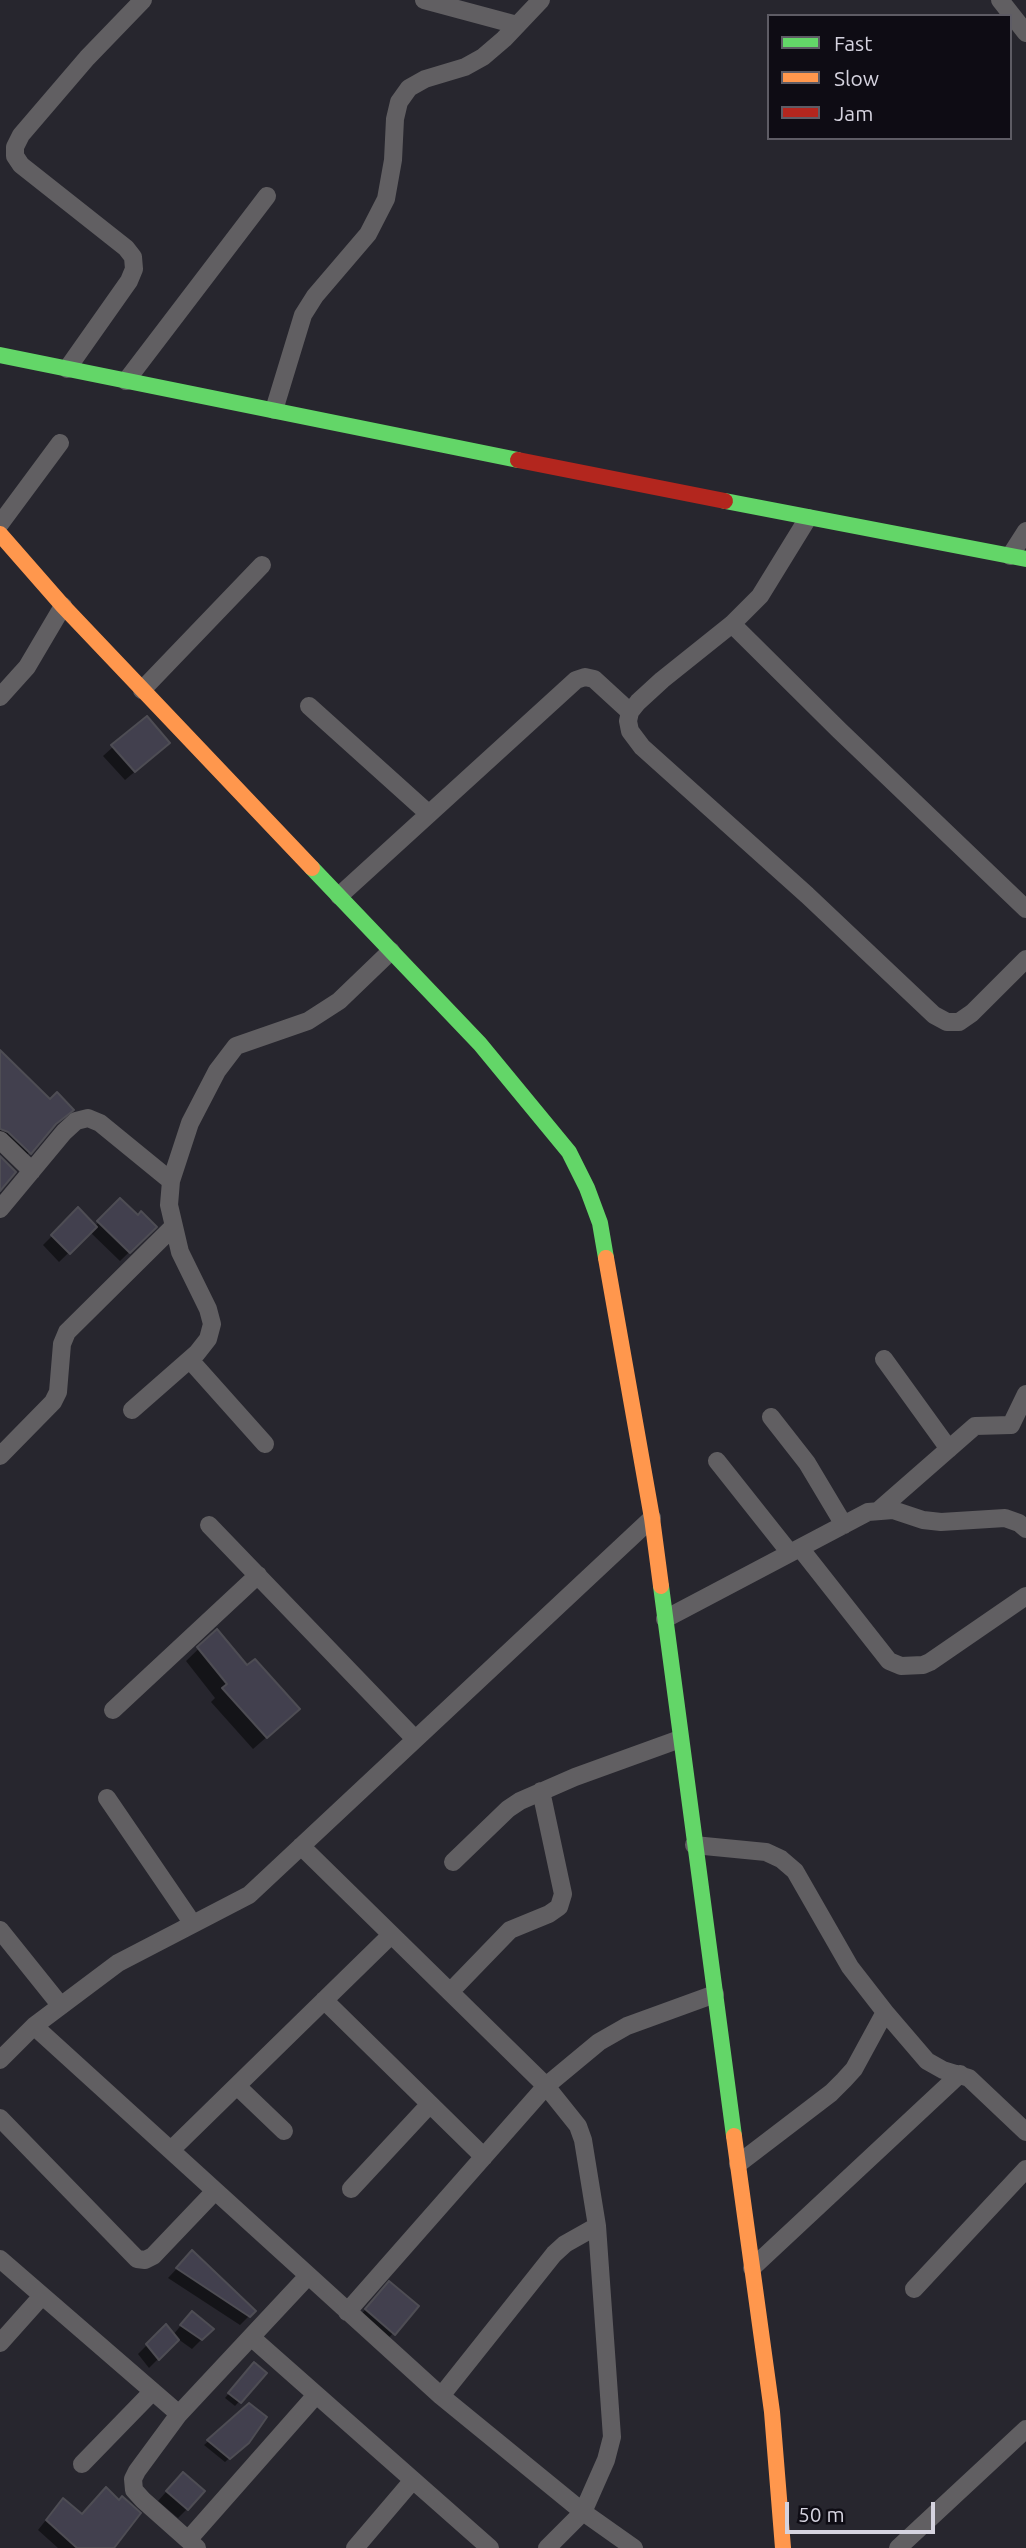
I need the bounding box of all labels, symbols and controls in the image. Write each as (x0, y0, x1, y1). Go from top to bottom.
legend (767, 14, 1012, 140)
text: Fast (834, 31, 872, 55)
text: Slow (834, 66, 879, 90)
text: Jam (834, 101, 873, 125)
scale bar (788, 2488, 939, 2532)
text: 50 m (798, 2502, 845, 2526)

